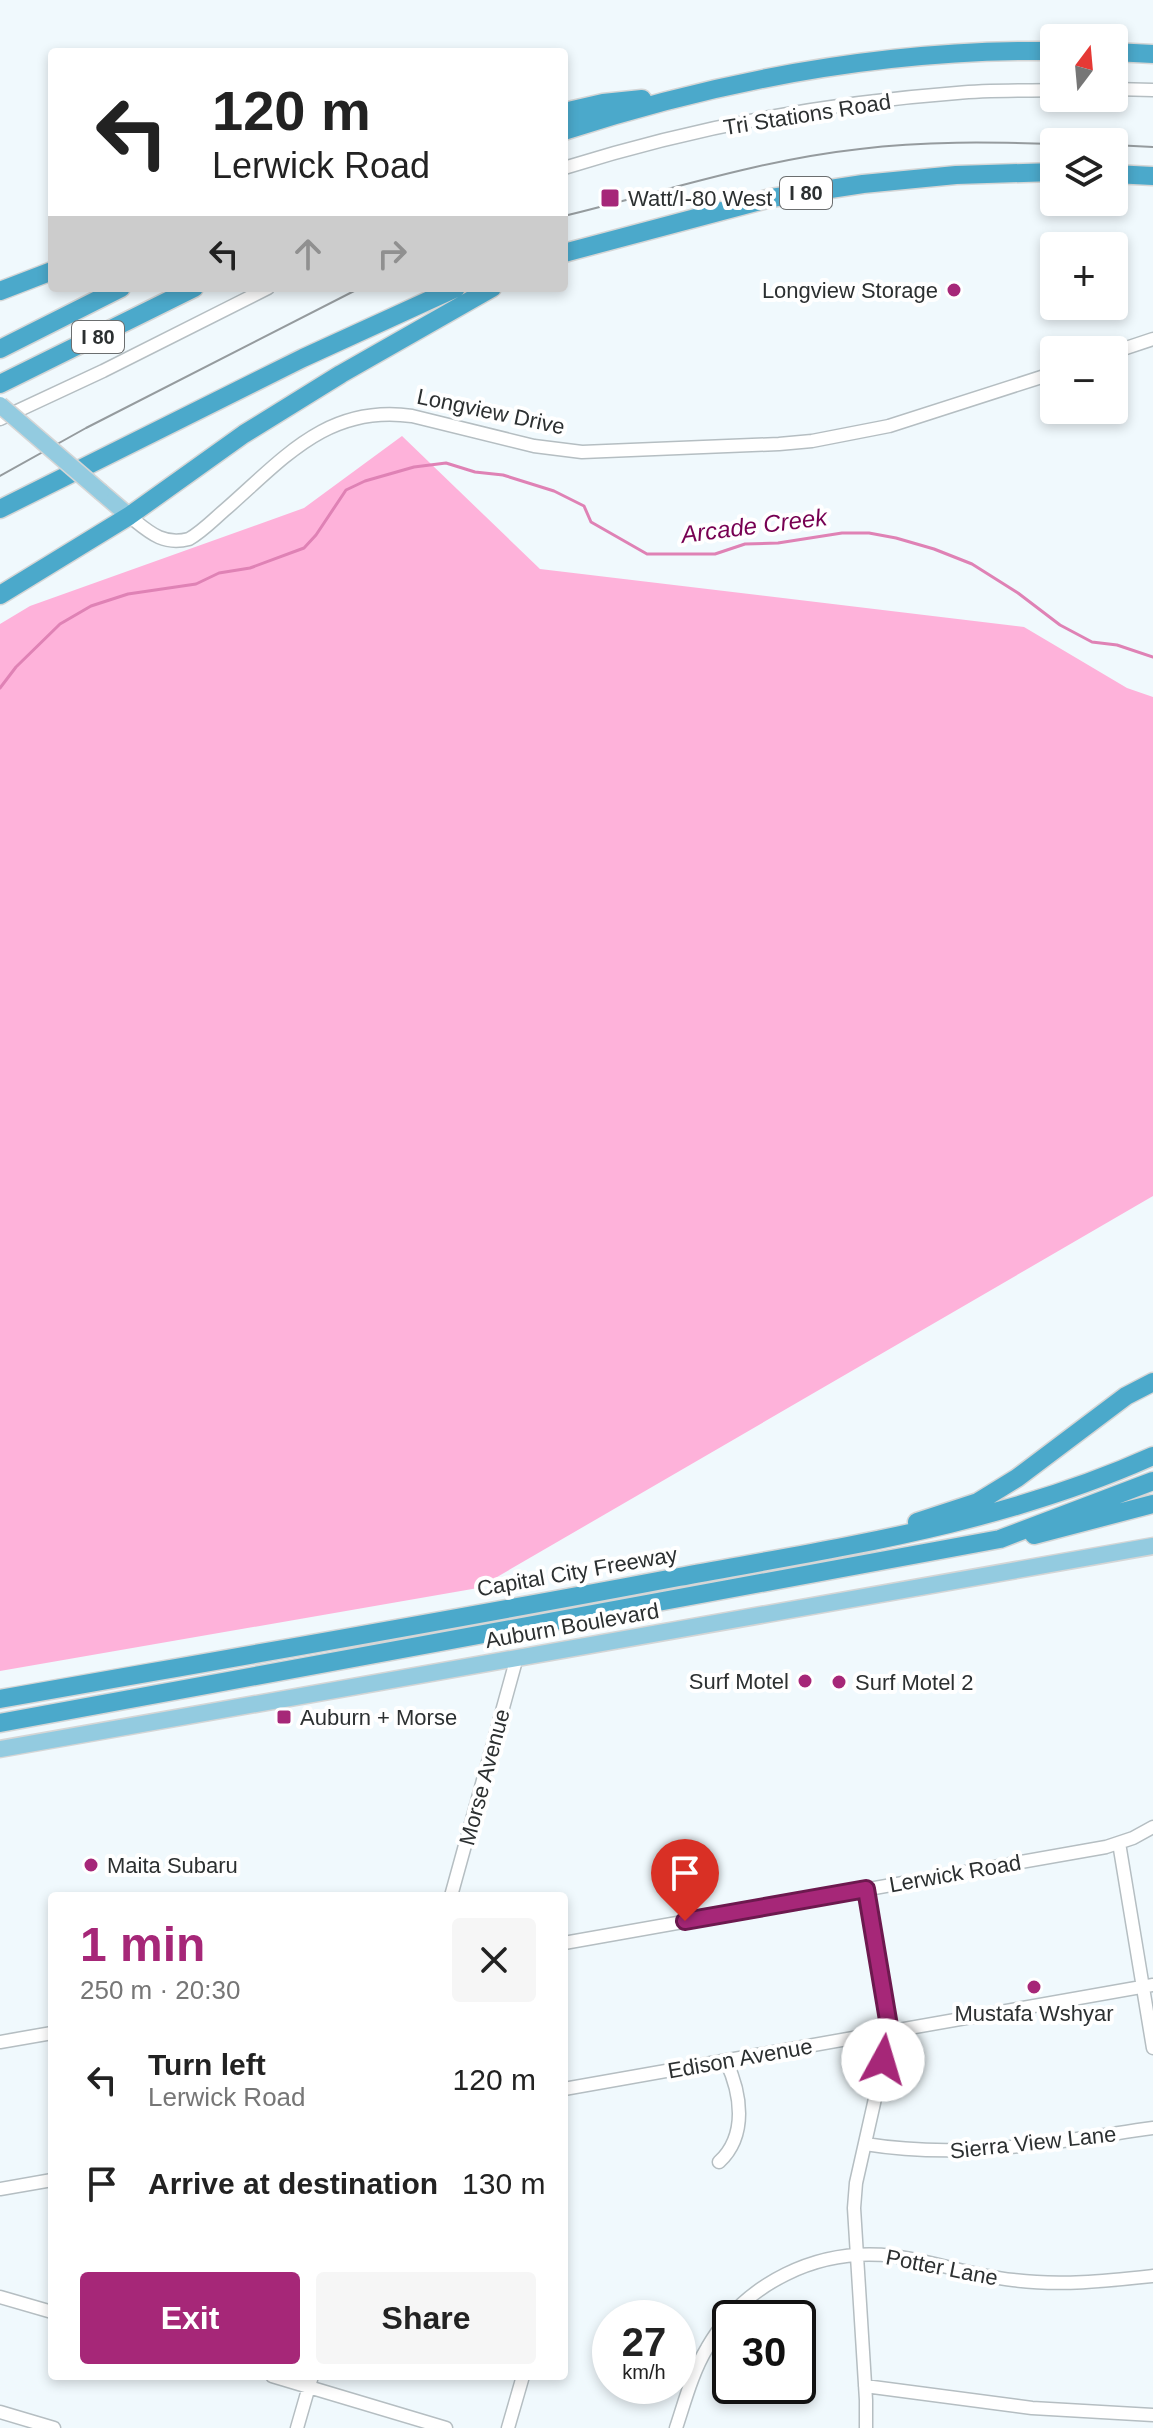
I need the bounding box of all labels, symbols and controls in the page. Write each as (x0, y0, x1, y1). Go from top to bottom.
north arrow (1040, 24, 1128, 112)
map controls (1040, 24, 1128, 424)
text: 120 m (212, 79, 371, 142)
icon: left (80, 80, 184, 184)
street label: Tri Stations Road (722, 89, 893, 140)
button: layers (1040, 128, 1128, 216)
text: Lerwick Road (212, 145, 430, 186)
road number: I 80 (780, 177, 832, 209)
place label: Watt/I-80 West (628, 186, 772, 211)
marker: Watt/I-80 West (599, 187, 621, 209)
icon: left (202, 232, 246, 276)
icon: ahead (286, 232, 330, 276)
icon: right (370, 232, 414, 276)
button: + (1040, 232, 1128, 320)
place label: Longview Storage (762, 278, 938, 303)
marker: Longview Storage (945, 281, 963, 299)
road number: I 80 (72, 321, 124, 353)
button: − (1040, 336, 1128, 424)
street label: Longview Drive (415, 384, 567, 439)
water label: Arcade Creek (677, 503, 830, 548)
street label: Capital City Freeway (475, 1542, 679, 1601)
street label: Auburn Boulevard (483, 1598, 661, 1653)
place label: Surf Motel (689, 1669, 789, 1694)
place label: Surf Motel 2 (855, 1670, 974, 1695)
marker: Surf Motel (796, 1672, 814, 1690)
marker: Surf Motel 2 (830, 1673, 848, 1691)
place label: Auburn + Morse (300, 1705, 457, 1730)
street label: Morse Avenue (454, 1706, 515, 1848)
marker: Auburn + Morse (275, 1708, 293, 1726)
pin (651, 1839, 719, 1921)
street label: Lerwick Road (887, 1850, 1023, 1897)
icon: arrive (663, 1851, 707, 1895)
place label: Maita Subaru (107, 1853, 238, 1878)
marker: Maita Subaru (82, 1856, 100, 1874)
text: 1 min (80, 1918, 205, 1971)
button: close (452, 1918, 536, 2002)
text: 250 m · 20:30 (80, 1975, 240, 2005)
marker: Mustafa Wshyar (1025, 1978, 1043, 1996)
place label: Mustafa Wshyar (955, 2001, 1113, 2026)
position arrow (841, 2018, 925, 2102)
street label: Edison Avenue (666, 2033, 814, 2084)
text: Turn left (148, 2048, 266, 2081)
icon: left (80, 2058, 124, 2102)
text: 120 m (453, 2063, 536, 2096)
text: Lerwick Road (148, 2082, 306, 2112)
street label: Sierra View Lane (949, 2121, 1117, 2164)
icon: arrive (80, 2162, 124, 2206)
text: Arrive at destination (148, 2167, 438, 2200)
text: 130 m (462, 2167, 545, 2200)
street label: Potter Lane (884, 2244, 1000, 2291)
button: Exit (80, 2272, 300, 2364)
button: Share (316, 2272, 536, 2364)
speed limit sign: 30 (712, 2300, 816, 2404)
text: 27 (622, 2320, 666, 2364)
text: km/h (622, 2361, 666, 2383)

